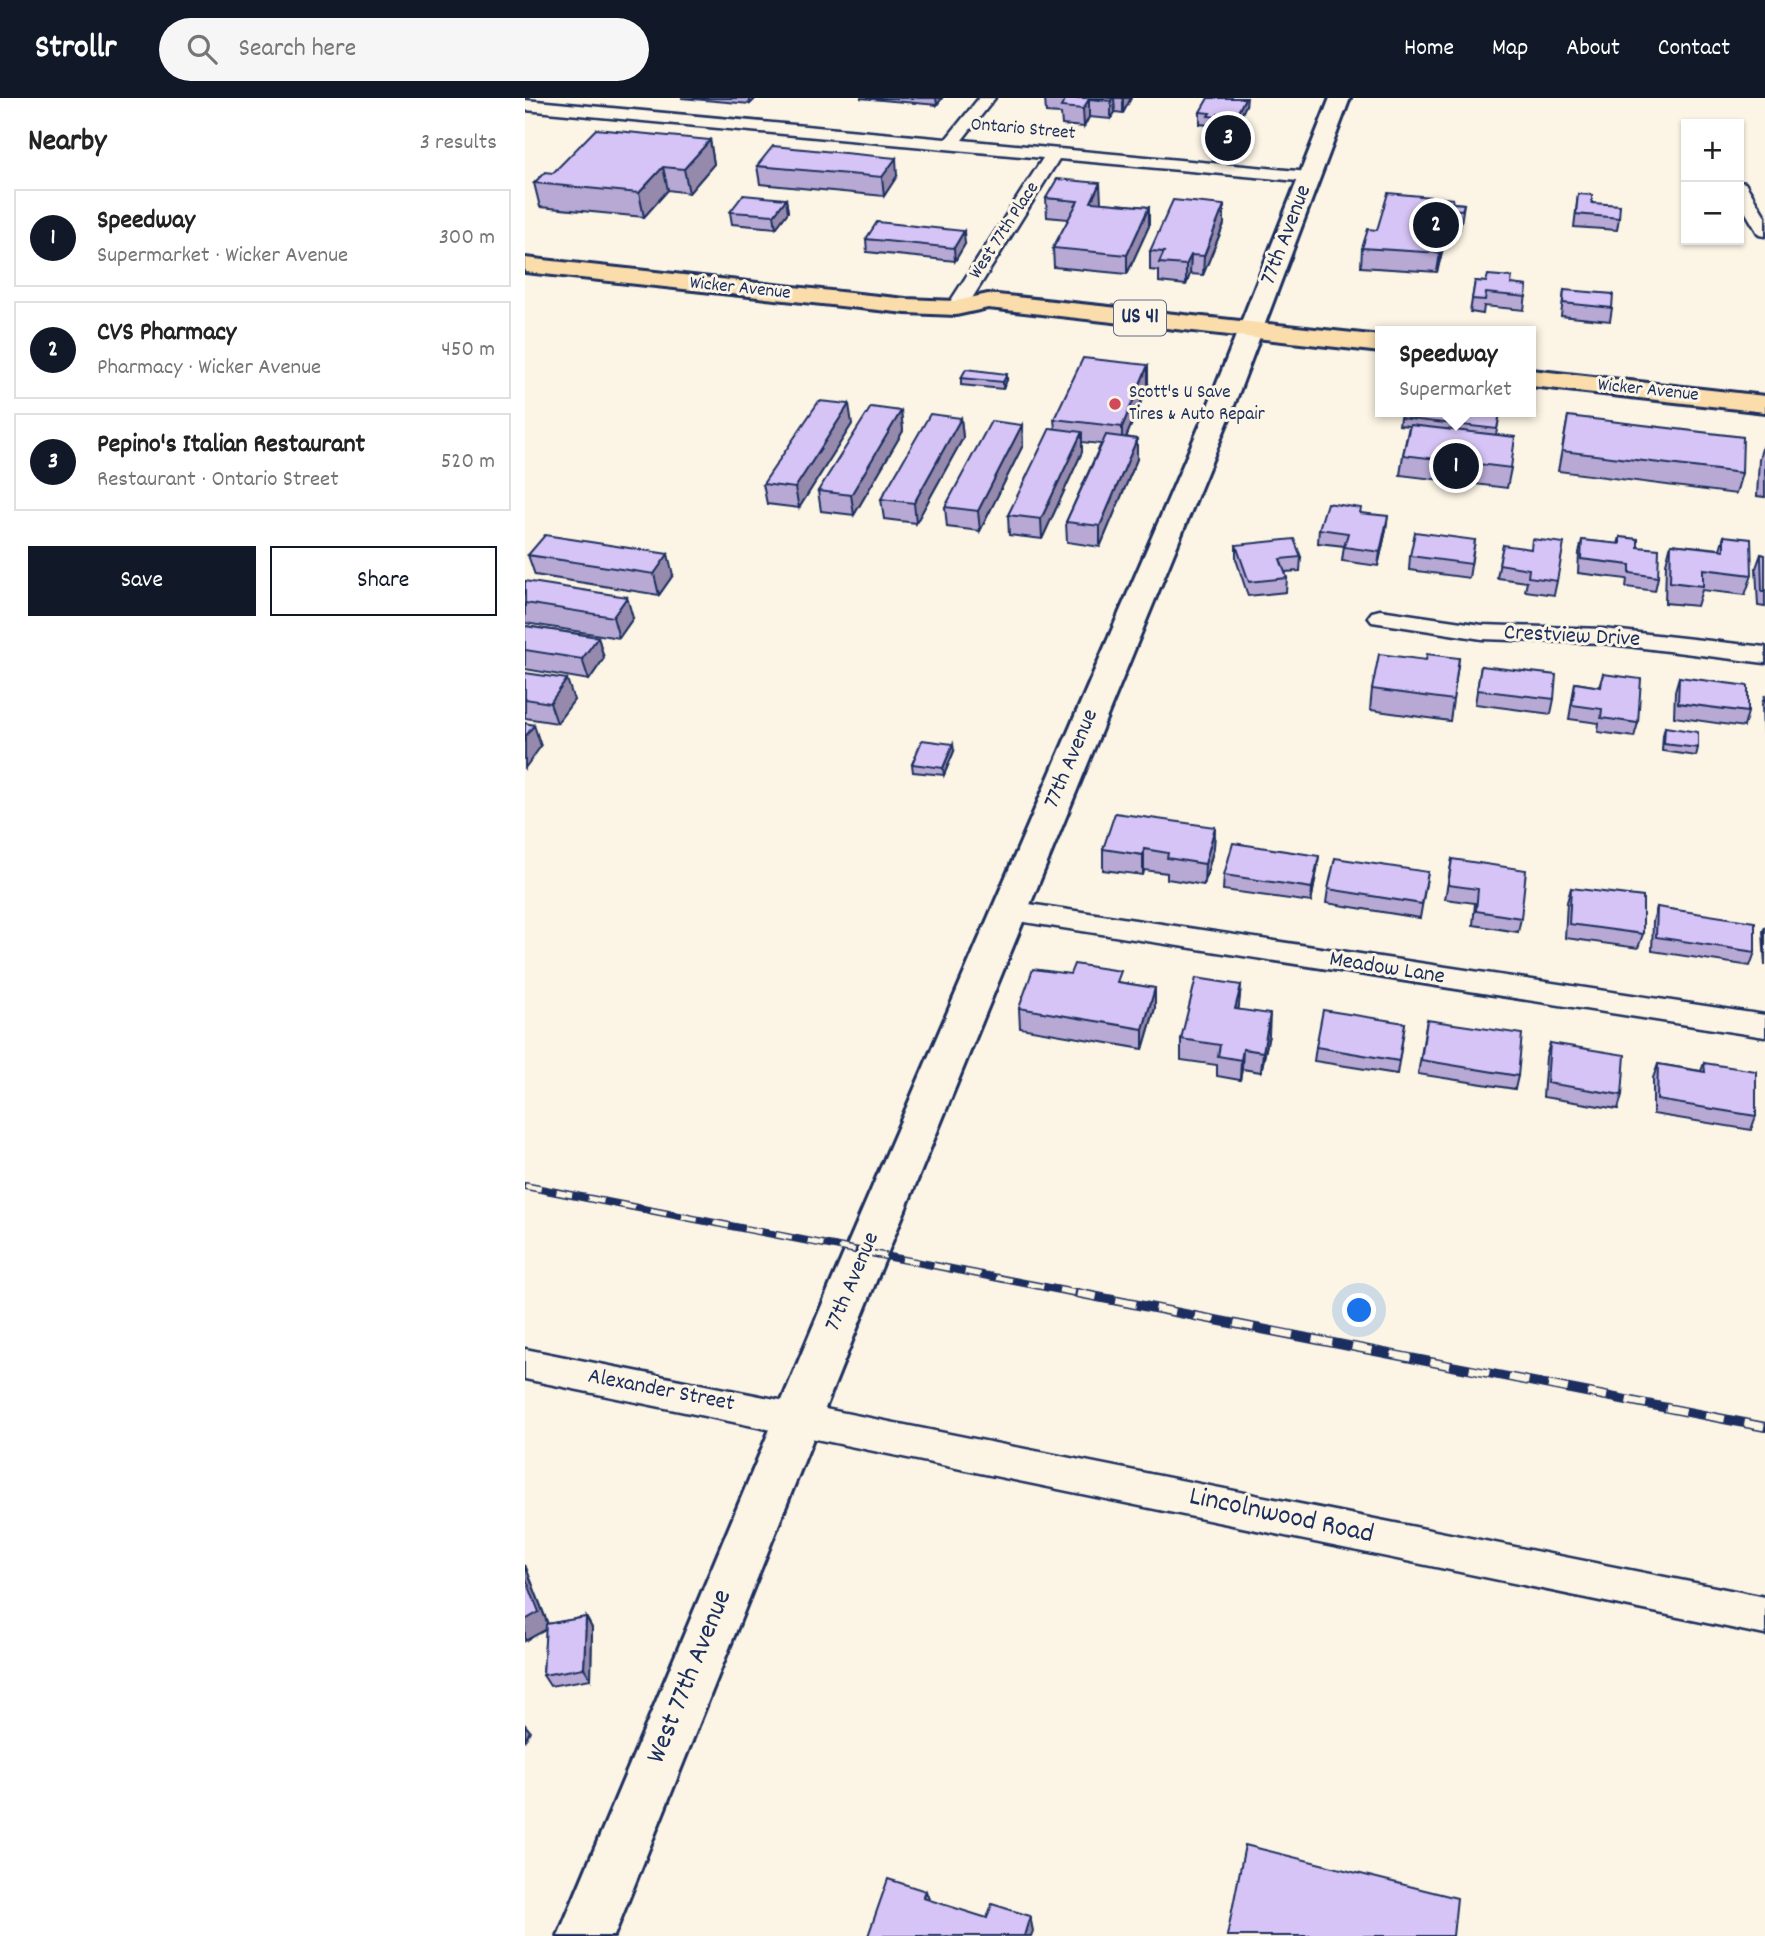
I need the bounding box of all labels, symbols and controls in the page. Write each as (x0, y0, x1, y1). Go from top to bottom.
search box (159, 18, 649, 81)
text: Strollr (35, 26, 117, 73)
icon: search (183, 30, 221, 68)
text: Search here (239, 31, 356, 68)
text: Home (1404, 32, 1454, 66)
text: Map (1492, 32, 1528, 66)
text: About (1566, 32, 1620, 66)
text: Contact (1658, 32, 1730, 66)
street label: Ontario Street (969, 112, 1077, 148)
pin: 3 (1205, 112, 1251, 164)
map controls (1681, 119, 1744, 245)
button: + (1681, 119, 1744, 182)
text: Nearby (28, 122, 106, 165)
text: 3 results (420, 127, 497, 160)
street label: West 77th Place (963, 177, 1047, 285)
street label: 77th Avenue (1253, 180, 1321, 290)
button: − (1681, 182, 1744, 245)
pin: 2 (1413, 199, 1459, 251)
text: Speedway (97, 203, 195, 240)
text: 1 (50, 222, 56, 255)
text: 300 m (439, 222, 495, 255)
text: Supermarket · Wicker Avenue (97, 240, 348, 273)
street label: Wicker Avenue (688, 270, 792, 308)
road number: US 41 (1114, 300, 1166, 336)
text: CVS Pharmacy (97, 315, 236, 352)
popup (1375, 326, 1536, 417)
text: 2 (48, 334, 58, 367)
text: 450 m (441, 334, 495, 367)
text: Speedway (1399, 337, 1497, 374)
text: Pharmacy · Wicker Avenue (97, 352, 321, 385)
street label: Wicker Avenue (1596, 372, 1700, 410)
text: Supermarket (1399, 374, 1512, 407)
place label: Scott's U Save Tires & Auto Repair (1129, 380, 1265, 429)
marker: Scott's U Save Tires & Auto Repair (1107, 396, 1123, 412)
text: Pepino's Italian Restaurant (97, 427, 365, 464)
pin: 1 (1433, 440, 1479, 492)
text: 3 (48, 446, 58, 479)
text: 520 m (441, 446, 495, 479)
text: Restaurant · Ontario Street (97, 464, 339, 497)
button: Save (28, 546, 256, 616)
button: Share (270, 546, 497, 616)
street label: Crestview Drive (1503, 617, 1641, 657)
street label: 77th Avenue (1036, 704, 1108, 814)
street label: Meadow Lane (1327, 944, 1447, 994)
street label: 77th Avenue (817, 1227, 889, 1337)
your location (1342, 1293, 1376, 1327)
street label: Alexander Street (585, 1361, 737, 1421)
street label: Lincolnwood Road (1185, 1478, 1377, 1556)
street label: West 77th Avenue (638, 1584, 744, 1770)

